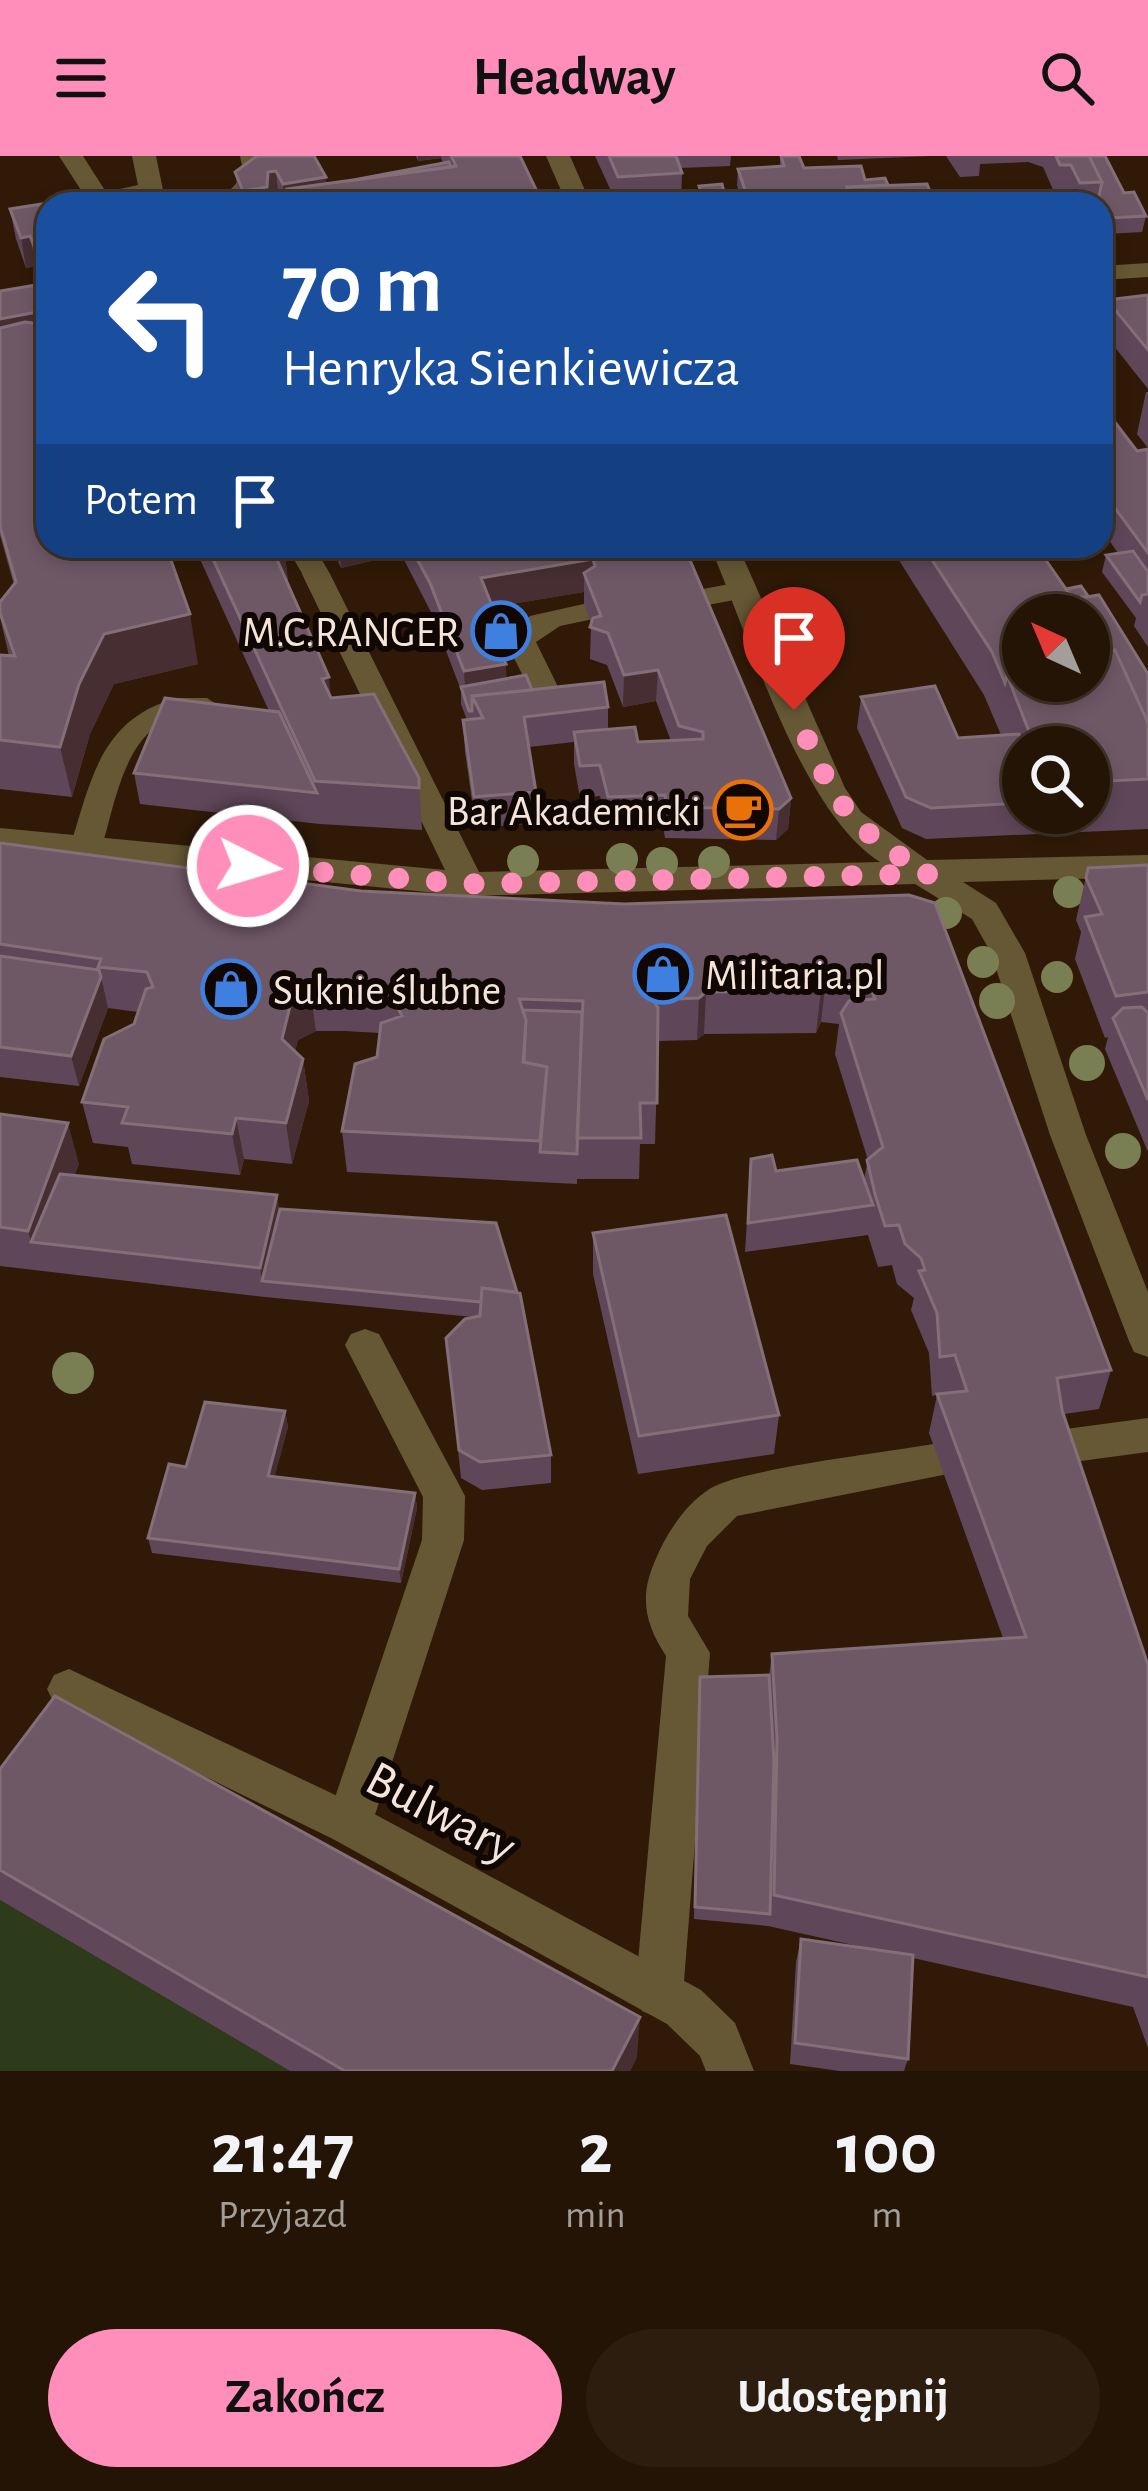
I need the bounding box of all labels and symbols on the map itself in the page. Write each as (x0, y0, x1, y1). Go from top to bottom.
pin (743, 587, 845, 710)
north arrow (1002, 594, 1110, 702)
shop icon: M.C.RANGER (470, 600, 532, 662)
place label: M.C.RANGER (242, 612, 459, 654)
cafe icon: Bar Akademicki (712, 779, 774, 841)
place label: Bar Akademicki (447, 791, 701, 833)
position arrow (185, 803, 311, 929)
shop icon: Militaria.pl (632, 943, 694, 1005)
place label: Militaria.pl (705, 955, 884, 997)
shop icon: Suknie ślubne (200, 958, 262, 1020)
place label: Suknie ślubne (273, 970, 501, 1012)
street label: Bulwary (358, 1753, 524, 1874)

